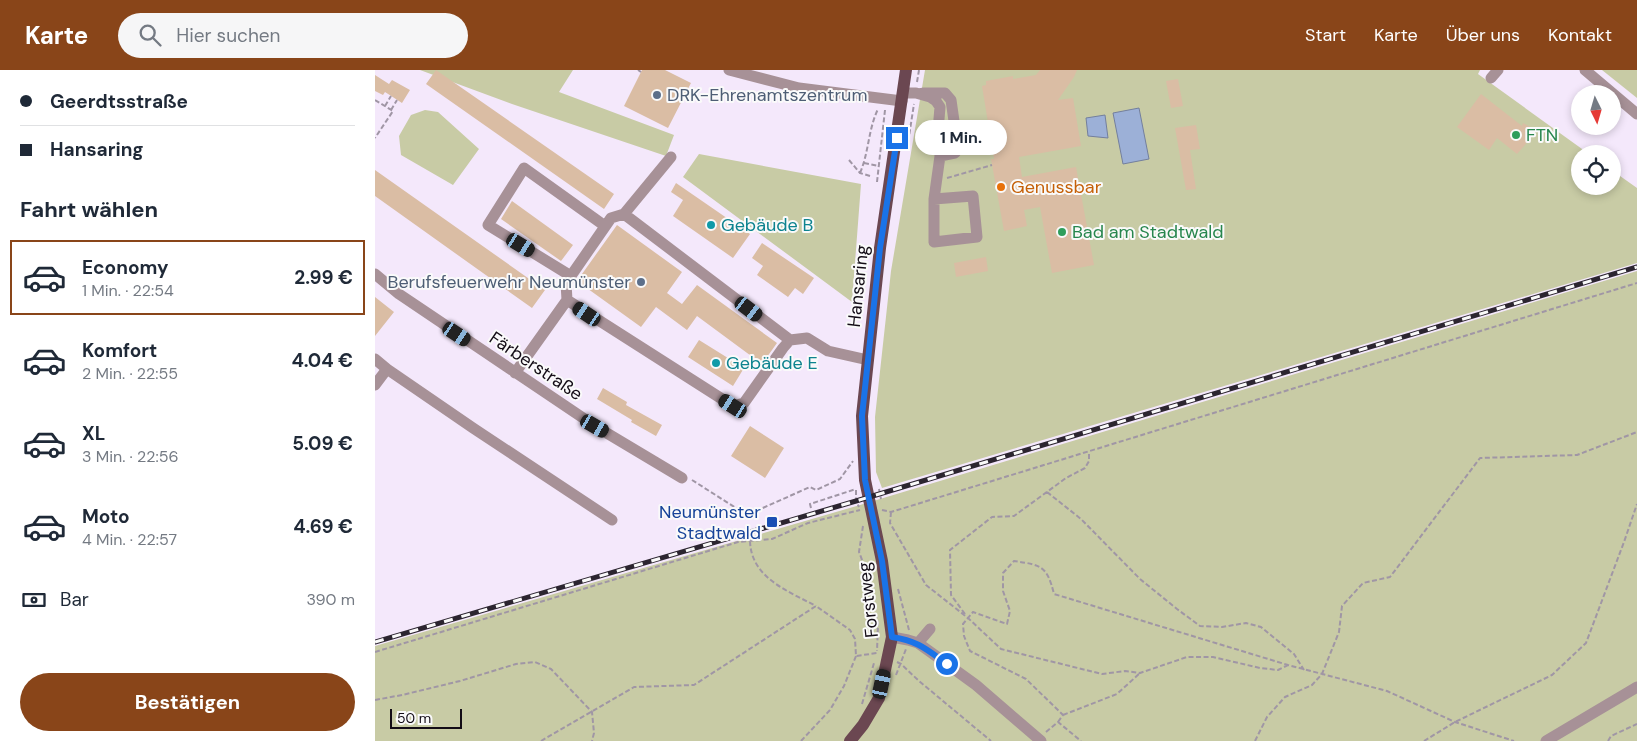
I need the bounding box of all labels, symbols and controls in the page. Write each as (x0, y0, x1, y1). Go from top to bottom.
search box (118, 13, 468, 58)
text: Karte (25, 20, 88, 51)
icon: search (136, 21, 164, 49)
text: Hier suchen (176, 23, 281, 48)
text: Start (1305, 23, 1346, 47)
text: Karte (1374, 23, 1418, 47)
text: Über uns (1446, 23, 1520, 47)
text: Kontakt (1548, 23, 1612, 47)
place label: DRK-Ehrenamtszentrum (667, 83, 867, 107)
north arrow (1571, 85, 1621, 135)
map controls (1571, 85, 1621, 195)
text: Geerdtsstraße (50, 89, 188, 114)
marker: DRK-Ehrenamtszentrum (651, 89, 663, 101)
callout: 1 Min. (915, 120, 1007, 156)
place label: FTN (1526, 123, 1558, 147)
route end (886, 127, 908, 149)
text: 1 Min. (940, 127, 982, 148)
marker: FTN (1510, 129, 1522, 141)
text: Hansaring (50, 137, 144, 162)
button: locate (1571, 145, 1621, 195)
place label: Genussbar (1011, 175, 1102, 199)
marker: Genussbar (995, 181, 1007, 193)
text: Fahrt wählen (20, 195, 158, 224)
place label: Gebäude B (721, 213, 814, 237)
marker: Gebäude B (705, 219, 717, 231)
place label: Bad am Stadtwald (1072, 220, 1223, 244)
marker: Bad am Stadtwald (1056, 226, 1068, 238)
car (504, 231, 537, 259)
street label: Hansaring (842, 244, 874, 328)
icon: car (22, 255, 67, 300)
text: Economy (82, 255, 169, 280)
text: 2.99 € (294, 265, 353, 290)
place label: Berufsfeuerwehr Neumünster (388, 270, 631, 294)
marker: Berufsfeuerwehr Neumünster (635, 276, 647, 288)
text: 1 Min. · 22:54 (82, 280, 174, 301)
car (732, 294, 765, 324)
car (570, 299, 603, 329)
car (440, 319, 473, 349)
street label: Färberstraße (485, 326, 587, 406)
icon: car (22, 338, 67, 383)
text: Komfort (82, 338, 157, 363)
text: 4.04 € (291, 348, 353, 373)
place label: Gebäude E (726, 351, 818, 375)
marker: Gebäude E (710, 357, 722, 369)
text: 2 Min. · 22:55 (82, 363, 178, 384)
car (716, 392, 749, 420)
car (578, 412, 611, 440)
icon: car (22, 421, 67, 466)
text: XL (82, 421, 105, 446)
text: 5.09 € (292, 431, 353, 456)
text: 3 Min. · 22:56 (82, 446, 179, 467)
place label: Neumünster Stadtwald (659, 500, 761, 545)
icon: car (22, 504, 67, 549)
text: Moto (82, 504, 130, 529)
text: 4.69 € (293, 514, 353, 539)
marker: Neumünster Stadtwald (765, 515, 779, 529)
text: 4 Min. · 22:57 (82, 529, 177, 550)
street label: Forstweg (852, 561, 884, 639)
icon: cash (20, 586, 48, 614)
text: Bar (60, 587, 89, 612)
text: 390 m (307, 589, 355, 610)
route start (936, 653, 958, 675)
car (871, 668, 892, 700)
button: Bestätigen (20, 673, 355, 731)
scale bar (390, 706, 463, 729)
text: 50 m (397, 709, 431, 727)

